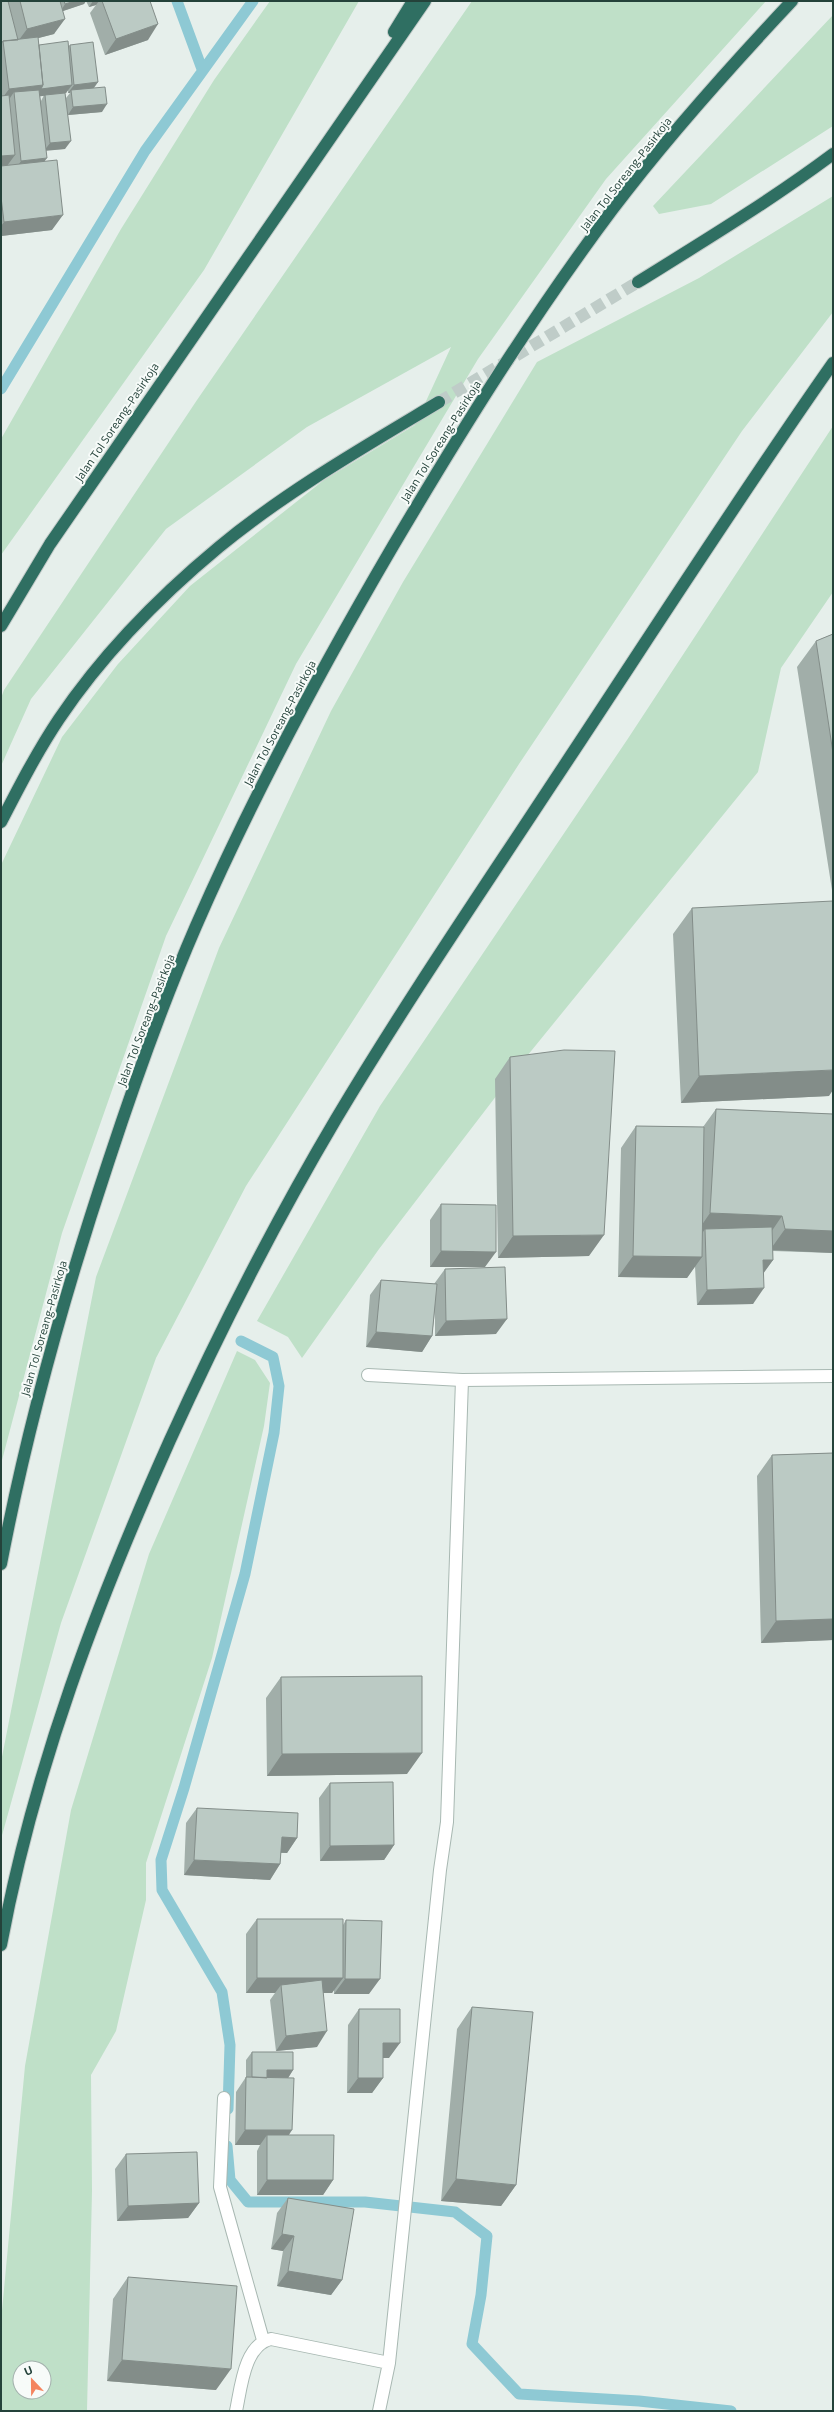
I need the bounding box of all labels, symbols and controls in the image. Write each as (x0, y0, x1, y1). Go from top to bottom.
street label: Jalan Tol Soreang–Pasirkoja (576, 114, 675, 234)
street label: Jalan Tol Soreang–Pasirkoja (71, 359, 162, 485)
street label: Jalan Tol Soreang–Pasirkoja (397, 377, 484, 505)
street label: Jalan Tol Soreang–Pasirkoja (240, 657, 319, 789)
street label: Jalan Tol Soreang–Pasirkoja (113, 952, 178, 1089)
street label: Jalan Tol Soreang–Pasirkoja (17, 1258, 70, 1398)
north arrow (12, 2360, 52, 2400)
text: U (21, 2362, 35, 2379)

